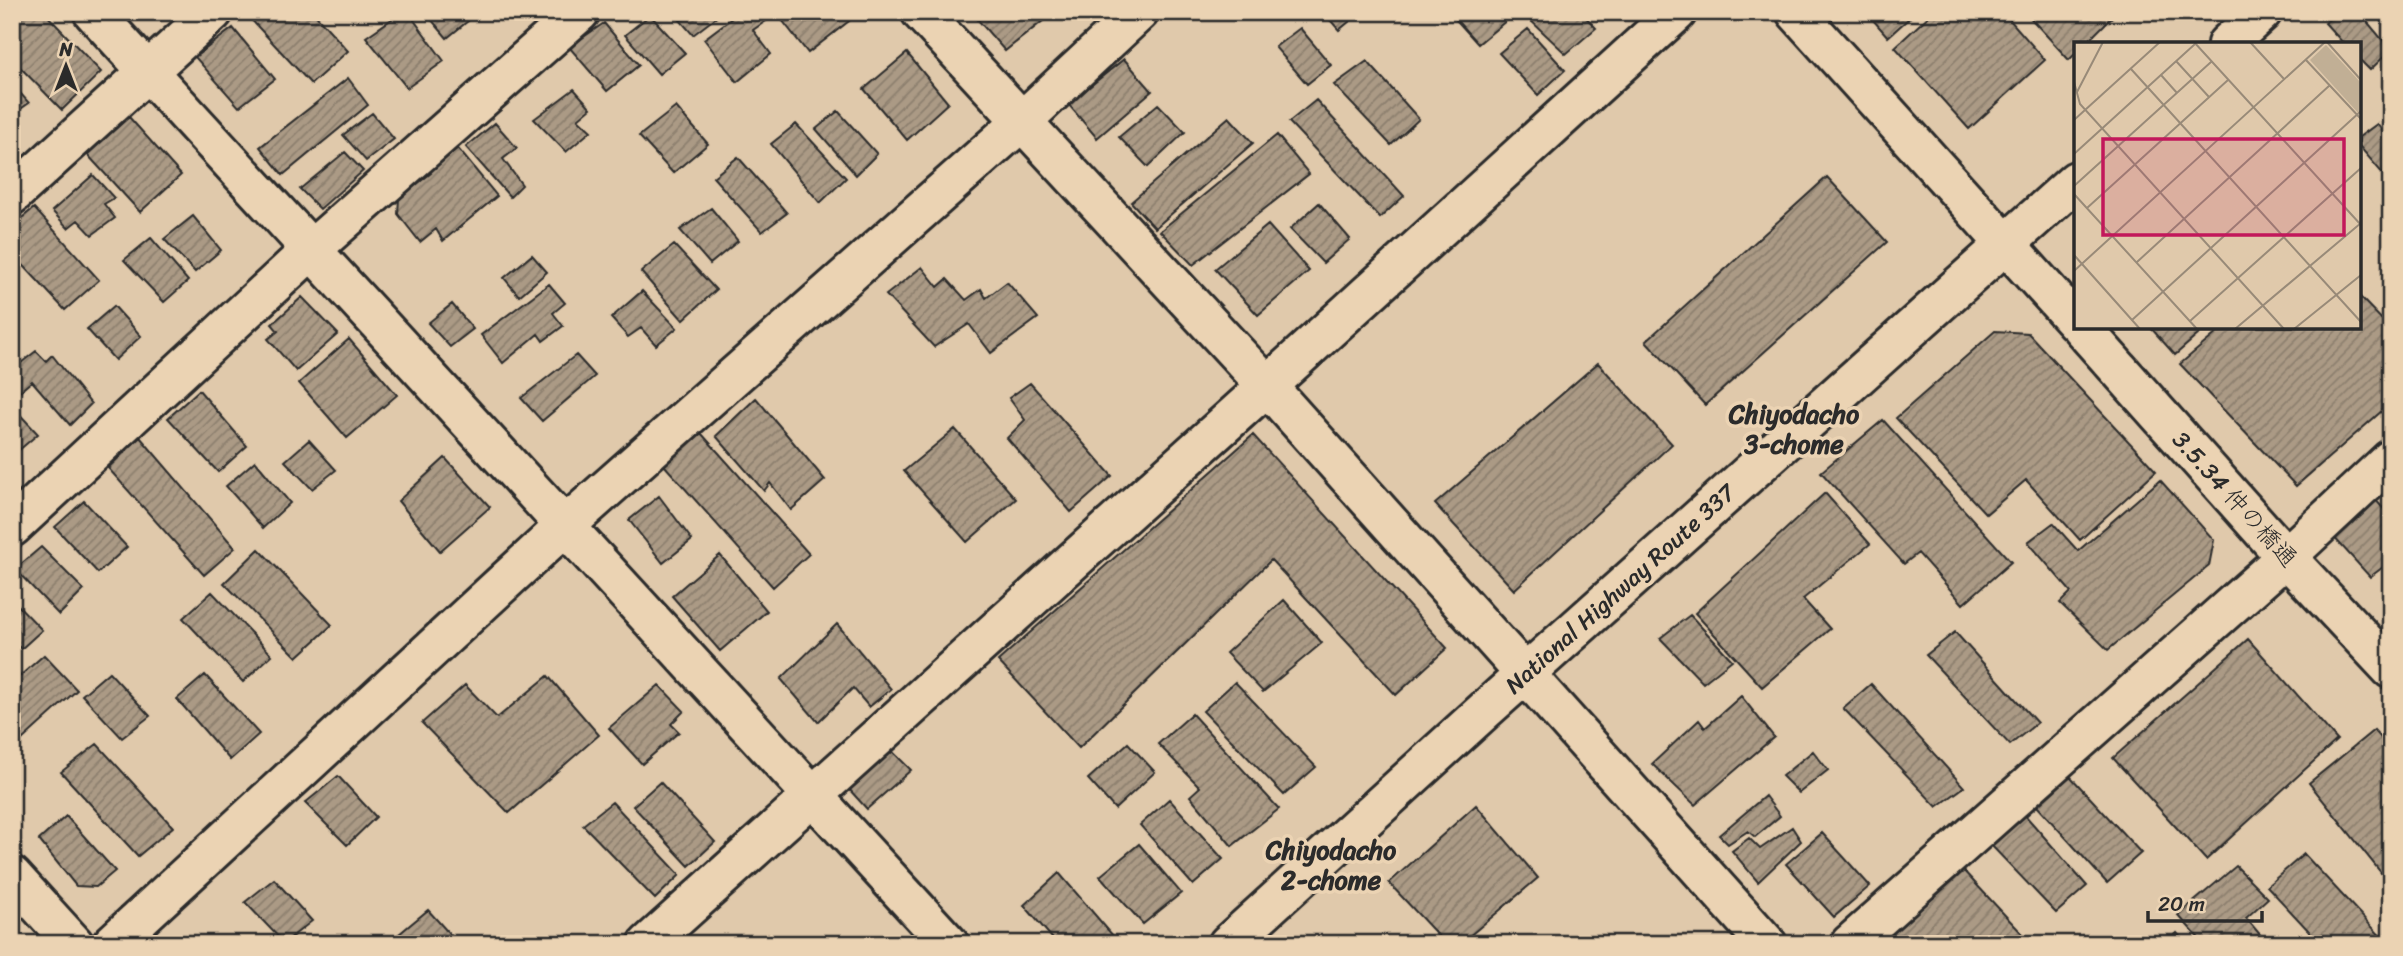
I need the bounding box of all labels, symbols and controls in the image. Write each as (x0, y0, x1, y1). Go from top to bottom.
north arrow (32, 32, 102, 102)
text: N (58, 33, 73, 66)
inset map (2074, 42, 2361, 329)
district label: Chiyodacho 3-chome (1728, 391, 1860, 467)
street label: 3.5.34 仲の橋通 (2162, 421, 2308, 577)
street label: National Highway Route 337 (1495, 472, 1746, 705)
district label: Chiyodacho 2-chome (1265, 827, 1397, 903)
scale bar (2148, 879, 2261, 923)
text: 20 m (2158, 885, 2205, 923)

